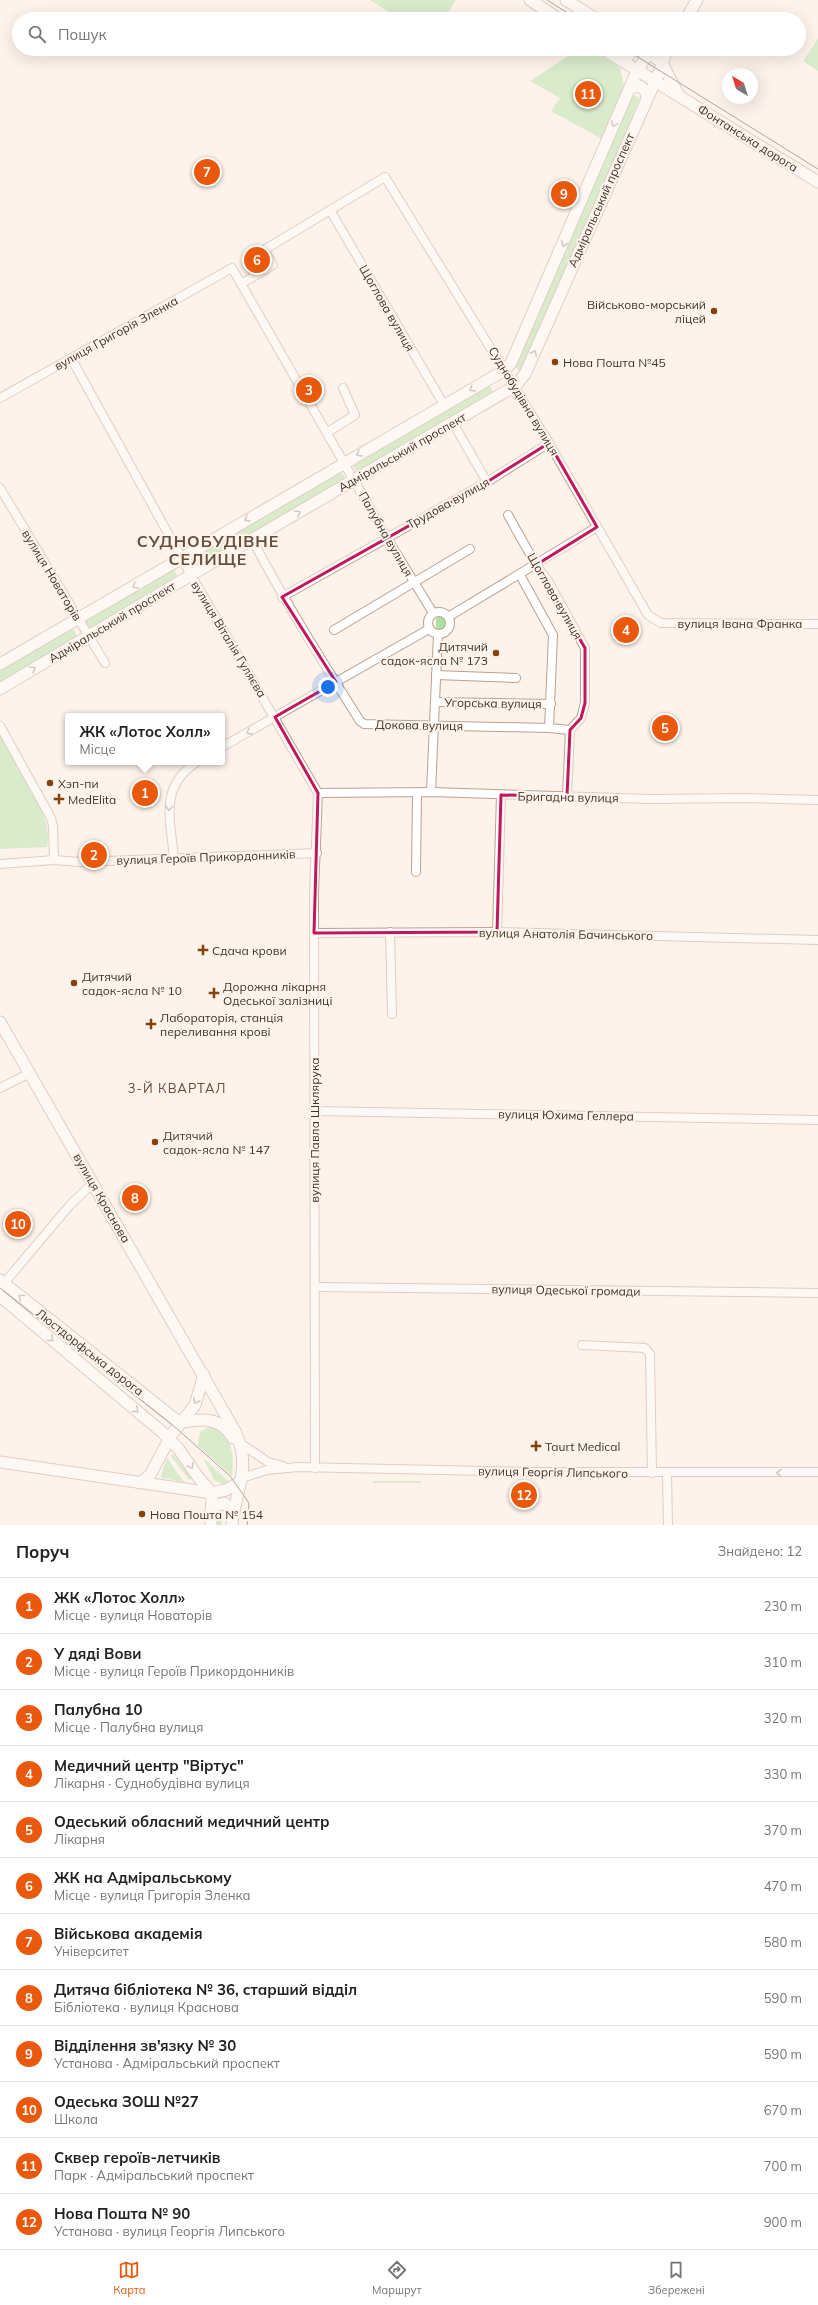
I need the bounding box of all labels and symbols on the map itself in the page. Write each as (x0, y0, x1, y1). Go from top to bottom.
north arrow (722, 68, 758, 104)
pin: 11 (575, 79, 601, 109)
street label: Фонтанська дорога (695, 101, 801, 175)
one-way arrow (611, 120, 619, 127)
street label: Адміральський проспект (565, 130, 638, 269)
pin: 7 (194, 157, 220, 187)
pin: 9 (551, 179, 577, 209)
one-way arrow (560, 240, 568, 247)
pin: 6 (244, 245, 270, 275)
street label: Щоглова вулиця (356, 262, 418, 354)
street label: вулиця Григорія Зленка (52, 293, 180, 373)
place label: Військово-морський ліцей (587, 297, 706, 326)
marker: Військово-морський ліцей (709, 306, 719, 316)
street label: Суднобудівна вулиця (485, 344, 563, 458)
one-way arrow (529, 349, 537, 356)
place label: Нова Пошта №45 (563, 355, 666, 370)
marker: Нова Пошта №45 (550, 357, 560, 367)
pin: 3 (296, 375, 322, 405)
one-way arrow (469, 385, 476, 392)
street label: Адміральський проспект (335, 409, 469, 495)
one-way arrow (356, 450, 363, 457)
street label: Трудова вулиця (404, 474, 492, 532)
street label: Палубна вулиця (356, 489, 416, 579)
one-way arrow (293, 510, 301, 517)
one-way arrow (244, 515, 251, 522)
street label: вулиця Новаторів (19, 527, 85, 624)
district label: СУДНОБУДІВНЕ СЕЛИЩЕ (137, 531, 279, 569)
street label: Щоглова вулиця (524, 550, 586, 642)
street label: Адміральський проспект (46, 578, 179, 666)
street label: вулиця Віталія Гуляєва (188, 578, 270, 700)
one-way arrow (132, 581, 139, 588)
pin: 4 (613, 615, 639, 645)
street label: вулиця Івана Франка (678, 616, 802, 631)
place label: Дитячий садок-ясла № 173 (381, 639, 488, 668)
marker: Дитячий садок-ясла № 173 (491, 648, 501, 658)
one-way arrow (29, 666, 36, 673)
your location (318, 677, 338, 697)
street label: Угорська вулиця (443, 695, 542, 711)
pin: 5 (652, 713, 678, 743)
street label: Докова вулиця (375, 717, 463, 733)
one-way arrow (245, 727, 253, 734)
place label: Хэп-пи (58, 776, 99, 791)
marker: Хэп-пи (45, 778, 55, 788)
pin: 1 (132, 778, 158, 808)
street label: Бригадна вулиця (517, 789, 619, 805)
place label: MedElita (68, 792, 116, 807)
marker: MedElita (53, 793, 65, 805)
one-way arrow (164, 805, 173, 811)
pin: 2 (81, 840, 107, 870)
street label: вулиця Героїв Прикордонників (116, 846, 296, 868)
street label: вулиця Анатолія Бачинського (479, 925, 653, 943)
place label: Сдача крови (212, 943, 287, 958)
marker: Сдача крови (197, 944, 209, 956)
place label: Дитячий садок-ясла № 10 (82, 969, 182, 998)
marker: Дитячий садок-ясла № 10 (69, 978, 79, 988)
place label: Дорожна лікарня Одеської залізниці (223, 979, 332, 1008)
marker: Дорожна лікарня Одеської залізниці (208, 987, 220, 999)
place label: Лабораторія, станція переливання крові (160, 1010, 283, 1039)
marker: Лабораторія, станція переливання крові (145, 1018, 157, 1030)
street label: вулиця Павла Шклярука (307, 1057, 322, 1203)
district label: 3-Й КВАРТАЛ (128, 1080, 226, 1096)
street label: вулиця Юхима Геллера (498, 1106, 634, 1124)
place label: Дитячий садок-ясла № 147 (163, 1128, 270, 1157)
marker: Дитячий садок-ясла № 147 (150, 1137, 160, 1147)
street label: вулиця Краснова (70, 1151, 134, 1245)
pin: 8 (122, 1183, 148, 1213)
pin: 10 (5, 1209, 31, 1239)
street label: вулиця Одеської громади (491, 1281, 641, 1299)
one-way arrow (18, 1295, 25, 1302)
street label: Люстдорфська дорога (33, 1305, 147, 1399)
one-way arrow (47, 1334, 54, 1341)
one-way arrow (194, 1397, 201, 1404)
one-way arrow (131, 1405, 138, 1412)
place label: Taurt Medical (545, 1439, 620, 1454)
marker: Taurt Medical (530, 1440, 542, 1452)
one-way arrow (186, 1462, 194, 1469)
street label: вулиця Георгія Липського (478, 1463, 628, 1481)
one-way arrow (776, 1469, 782, 1477)
pin: 12 (511, 1480, 537, 1510)
place label: Нова Пошта № 154 (150, 1507, 263, 1522)
marker: Нова Пошта № 154 (137, 1509, 147, 1519)

